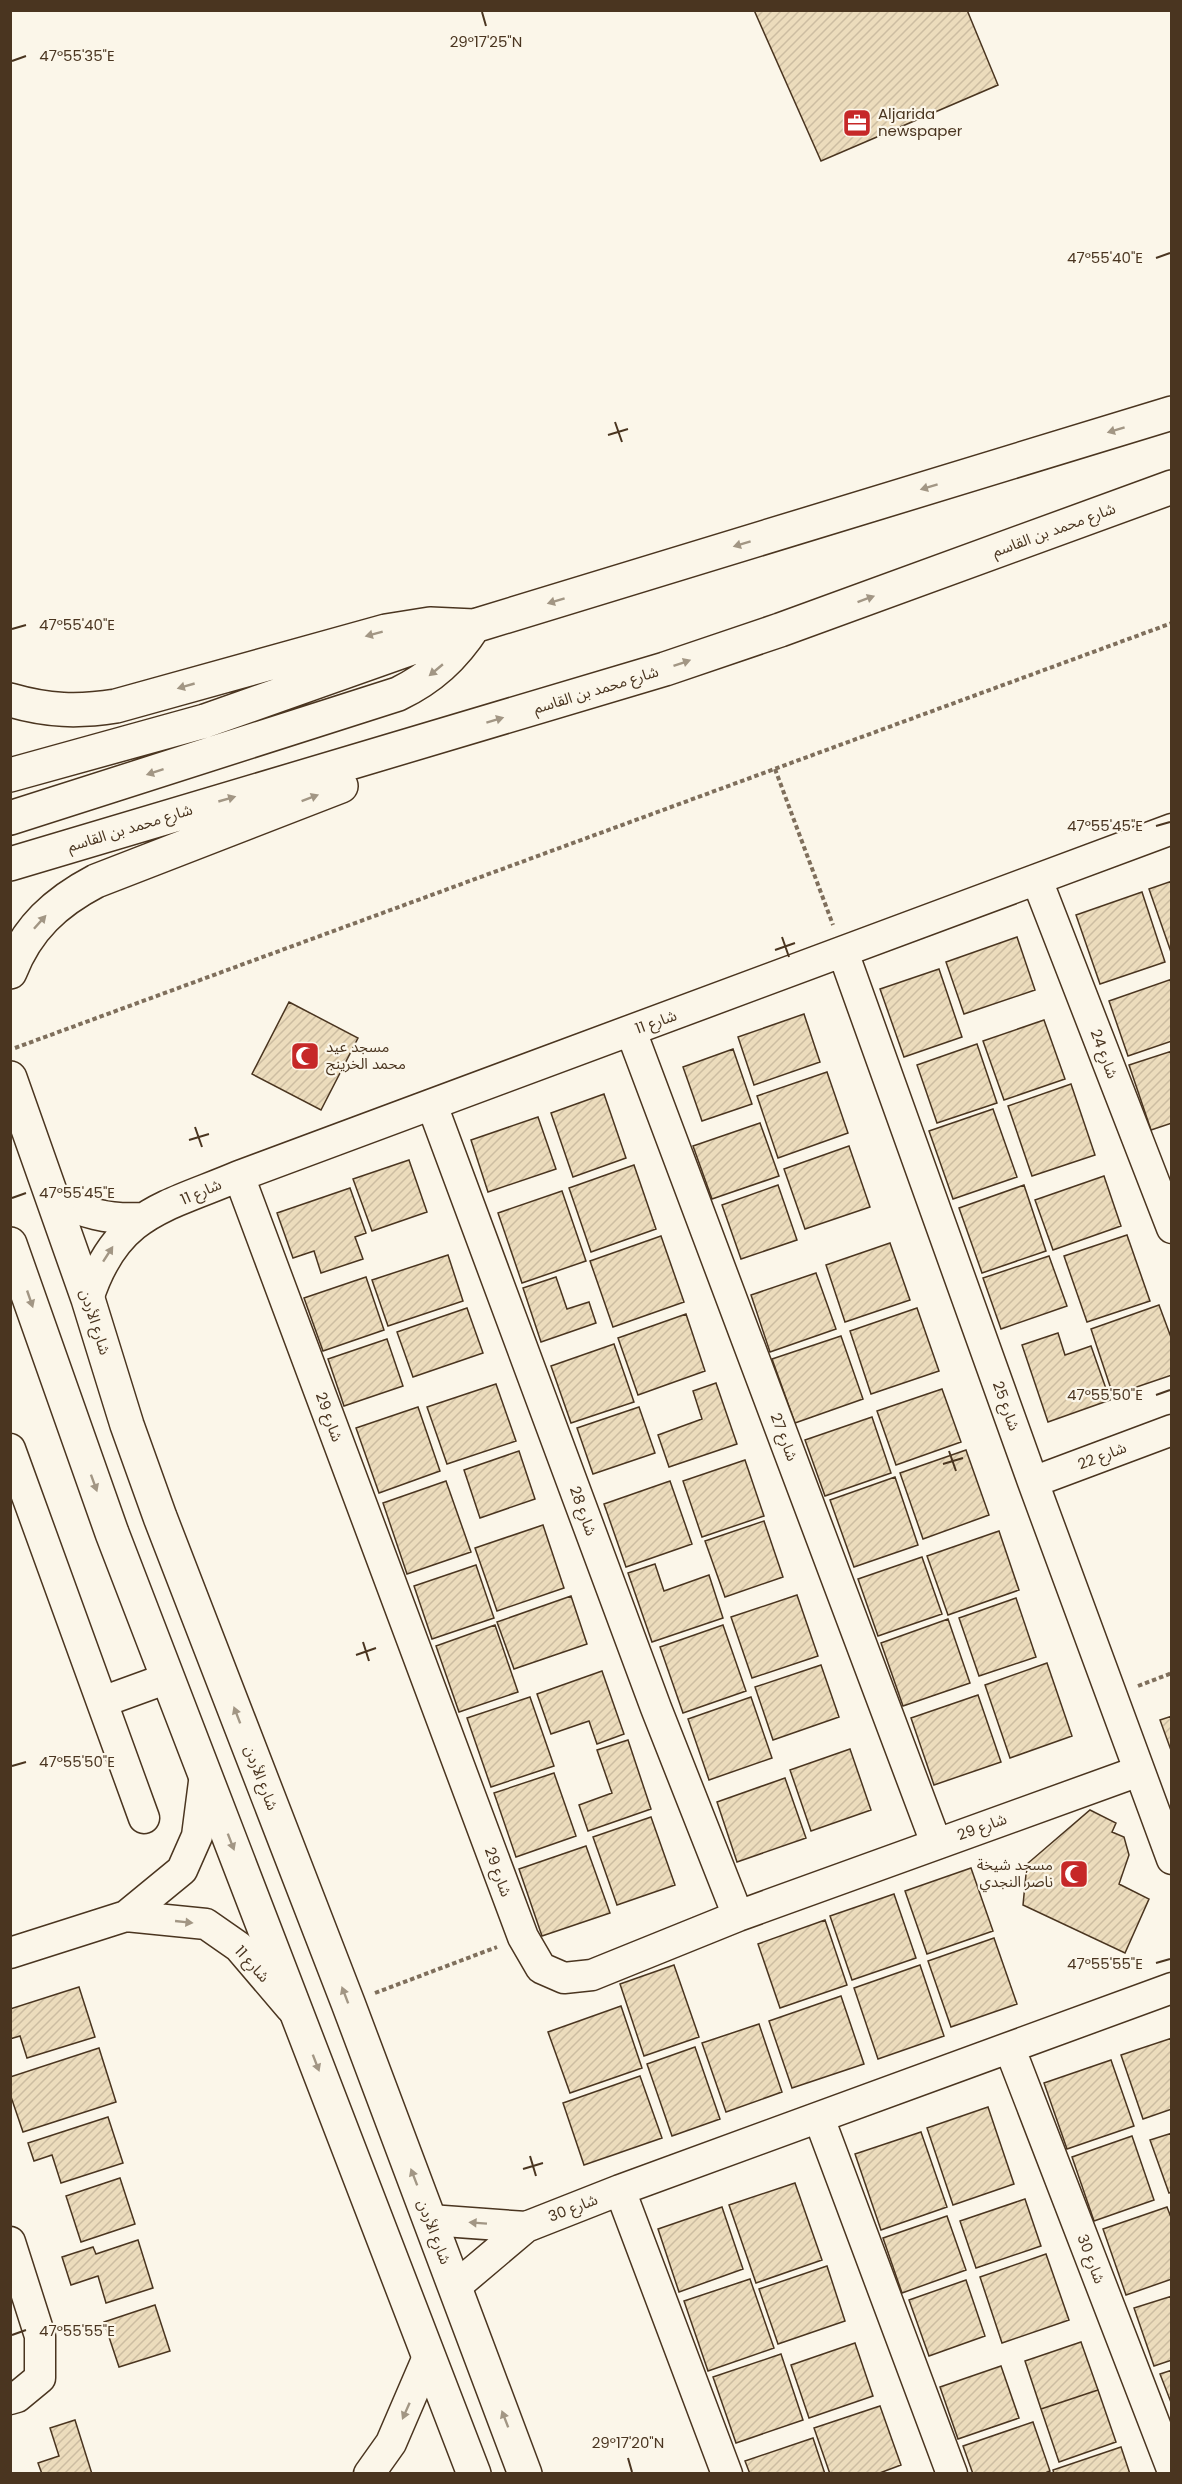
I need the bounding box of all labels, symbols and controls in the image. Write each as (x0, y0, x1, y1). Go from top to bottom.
text: 29°17'25"N (450, 31, 522, 52)
text: 47°55'35"E (39, 45, 115, 66)
place label: Aljarida newspaper (878, 103, 963, 141)
office icon: Aljarida newspaper (841, 107, 873, 139)
text: 47°55'40"E (1067, 247, 1143, 268)
one-way arrow (1106, 426, 1124, 436)
one-way arrow (920, 483, 938, 492)
street label: شارع محمد بن القاسم (989, 497, 1119, 563)
one-way arrow (733, 540, 751, 549)
one-way arrow (857, 594, 875, 604)
one-way arrow (547, 597, 565, 606)
text: 47°55'40"E (39, 614, 115, 635)
one-way arrow (365, 630, 383, 639)
one-way arrow (673, 658, 691, 668)
street label: شارع محمد بن القاسم (531, 660, 662, 720)
one-way arrow (428, 664, 444, 677)
one-way arrow (177, 682, 195, 692)
one-way arrow (486, 715, 504, 724)
one-way arrow (146, 768, 164, 777)
one-way arrow (301, 792, 319, 802)
one-way arrow (218, 794, 236, 803)
street label: شارع محمد بن القاسم (65, 798, 196, 858)
text: 47°55'45"E (1067, 815, 1143, 836)
one-way arrow (33, 914, 47, 929)
street label: شارع 11 (632, 1004, 680, 1041)
street label: شارع 24 (1084, 1026, 1124, 1082)
place label: مسجد عيد محمد الخرينج (326, 1036, 406, 1076)
mosque icon: مسجد عيد محمد الخرينج (289, 1040, 321, 1072)
street label: شارع 11 (177, 1173, 226, 1211)
text: 47°55'45"E (39, 1182, 115, 1203)
one-way arrow (103, 1245, 114, 1262)
street label: شارع الأردن (73, 1286, 116, 1358)
one-way arrow (25, 1290, 35, 1308)
street label: شارع 25 (986, 1378, 1025, 1434)
text: 47°55'50"E (1067, 1384, 1143, 1405)
street label: شارع 29 (309, 1389, 348, 1445)
street label: شارع 27 (764, 1410, 803, 1465)
street label: شارع 22 (1074, 1437, 1130, 1476)
one-way arrow (90, 1474, 100, 1492)
street label: شارع 28 (563, 1483, 602, 1539)
one-way arrow (231, 1706, 241, 1724)
street label: شارع الأردن (238, 1742, 284, 1814)
text: 47°55'50"E (39, 1751, 115, 1772)
street label: شارع 29 (954, 1808, 1010, 1847)
one-way arrow (227, 1833, 236, 1851)
street label: شارع 29 (478, 1844, 517, 1900)
place label: مسجد شيخة ناصر النجدي (977, 1854, 1053, 1893)
mosque icon: مسجد شيخة ناصر النجدي (1058, 1858, 1090, 1890)
one-way arrow (175, 1917, 194, 1927)
street label: شارع 11 (229, 1941, 275, 1988)
text: 47°55'55"E (1067, 1953, 1143, 1974)
one-way arrow (340, 1986, 349, 2004)
one-way arrow (311, 2054, 321, 2072)
one-way arrow (408, 2168, 418, 2186)
street label: شارع 30 (545, 2188, 602, 2228)
street label: شارع الأردن (411, 2196, 457, 2268)
one-way arrow (468, 2219, 487, 2228)
street label: شارع 30 (1071, 2231, 1111, 2288)
text: 47°55'55"E (39, 2320, 115, 2341)
one-way arrow (401, 2402, 410, 2420)
one-way arrow (499, 2410, 509, 2428)
text: 29°17'20"N (592, 2432, 664, 2453)

